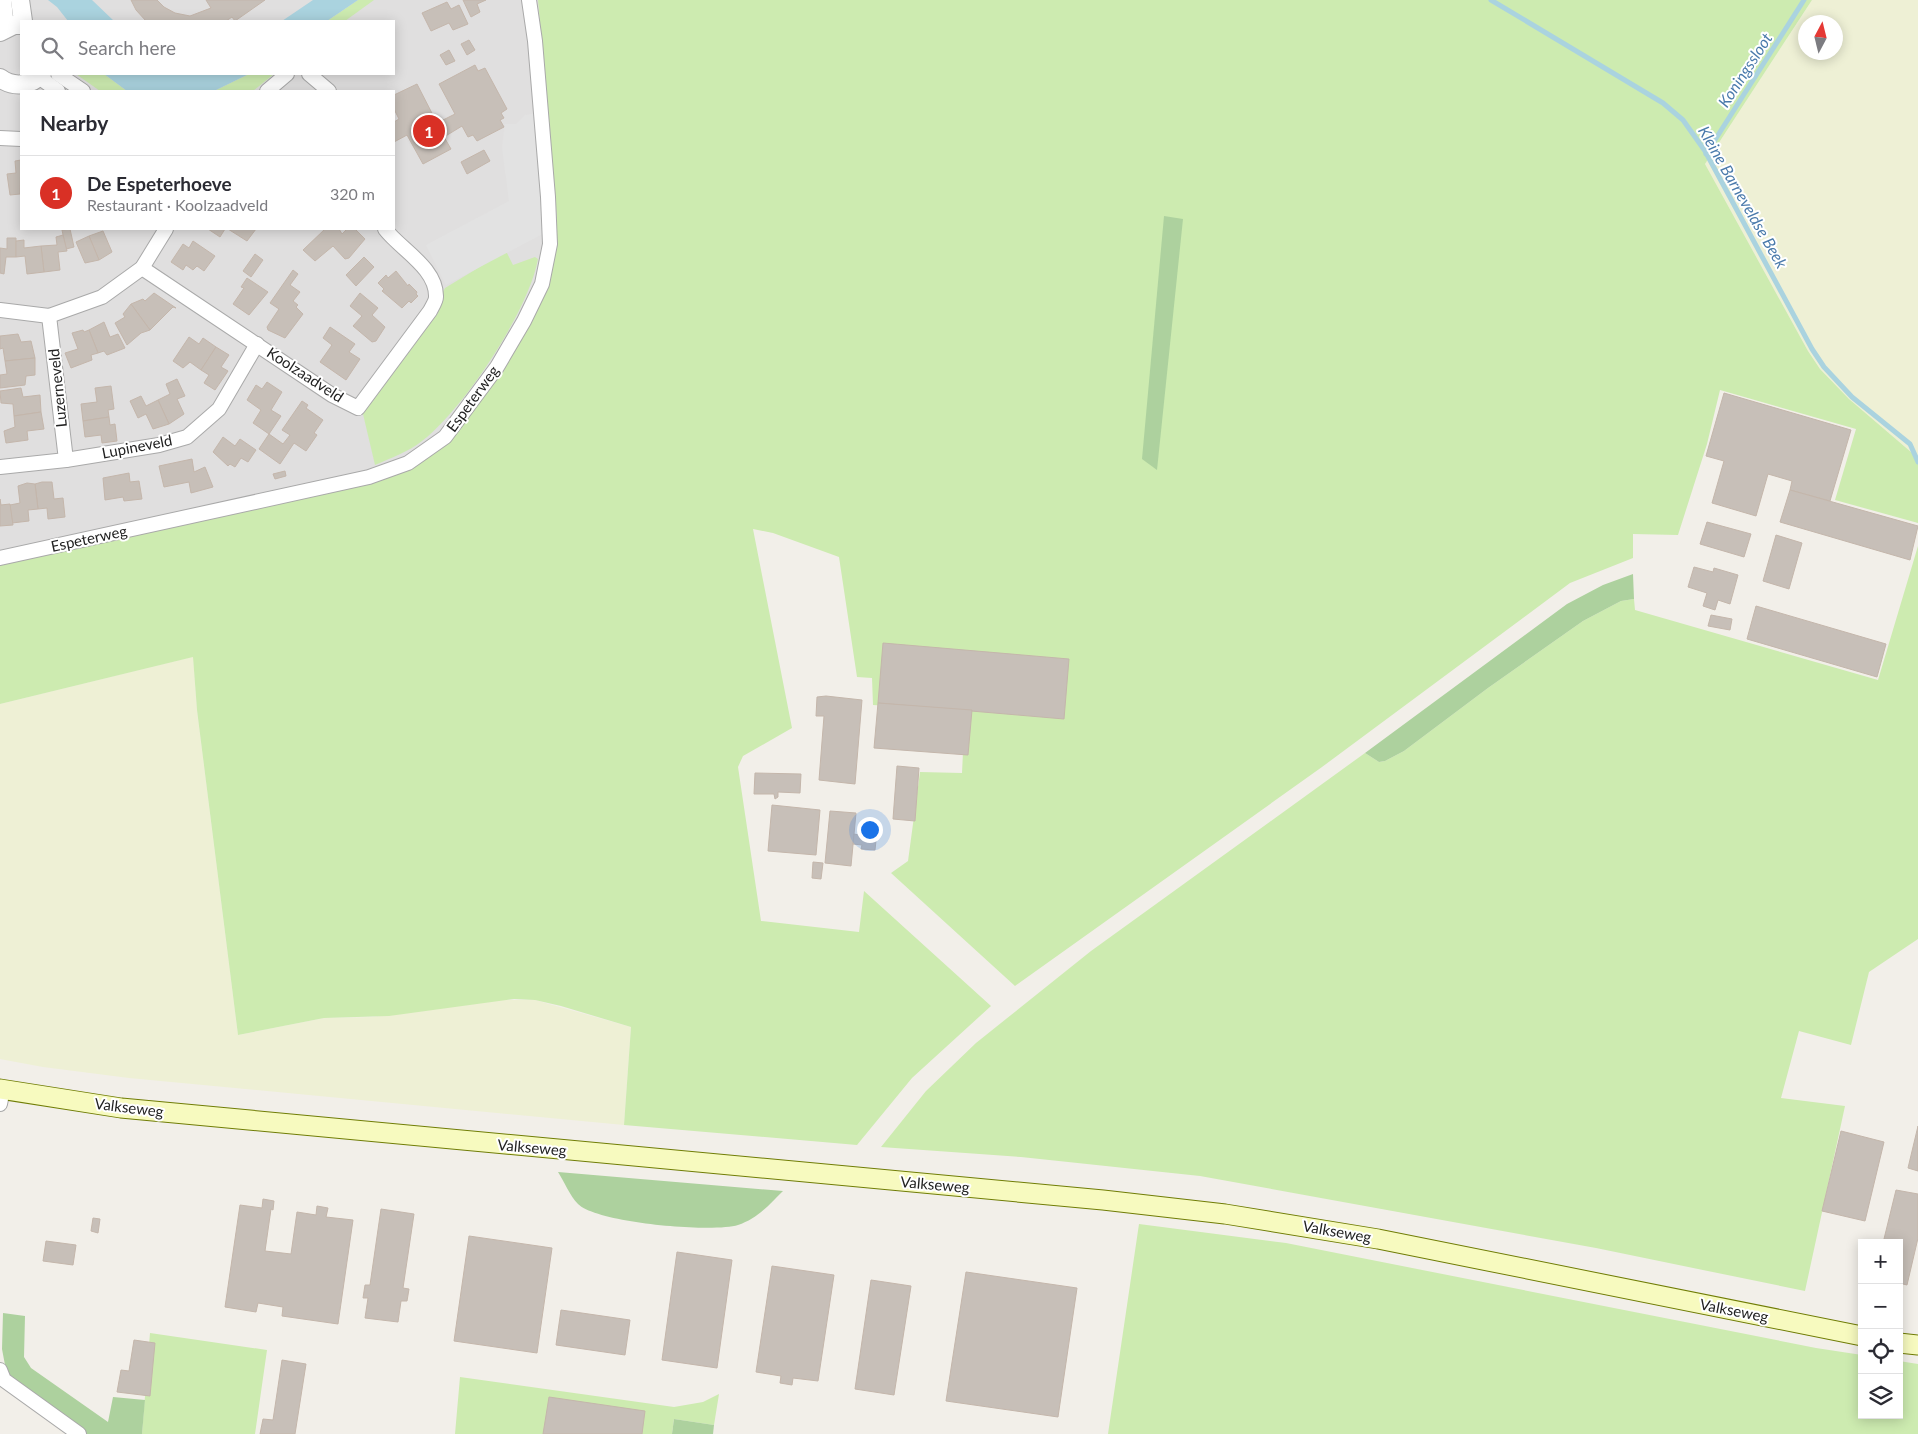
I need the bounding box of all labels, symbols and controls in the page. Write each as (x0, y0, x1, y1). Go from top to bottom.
north arrow (1798, 15, 1843, 60)
search box (20, 20, 395, 75)
water label: Koningssloot (1714, 29, 1776, 110)
icon: search (38, 34, 66, 62)
text: Search here (78, 36, 176, 59)
text: Nearby (40, 110, 108, 135)
pin: 1 (413, 112, 445, 150)
water label: Kleine Barneveldse Beek (1695, 122, 1792, 272)
text: De Espeterhoeve (87, 172, 232, 195)
text: 1 (51, 184, 61, 203)
text: 320 m (330, 184, 375, 203)
text: Restaurant · Koolzaadveld (87, 195, 268, 214)
street label: Koolzaadveld (264, 343, 347, 406)
street label: Luzerneveld (44, 348, 70, 428)
street label: Espeterweg (442, 362, 502, 435)
street label: Lupineveld (100, 430, 173, 462)
street label: Espeterweg (49, 521, 129, 555)
your location (857, 817, 883, 843)
street label: Valkseweg (94, 1094, 165, 1120)
street label: Valkseweg (497, 1135, 568, 1159)
street label: Valkseweg (900, 1172, 971, 1196)
street label: Valkseweg (1301, 1216, 1373, 1246)
map controls (1858, 1239, 1903, 1419)
button: + (1858, 1239, 1903, 1284)
button: − (1858, 1284, 1903, 1329)
street label: Valkseweg (1698, 1295, 1770, 1326)
button: locate (1858, 1329, 1903, 1374)
button: layers (1858, 1374, 1903, 1419)

